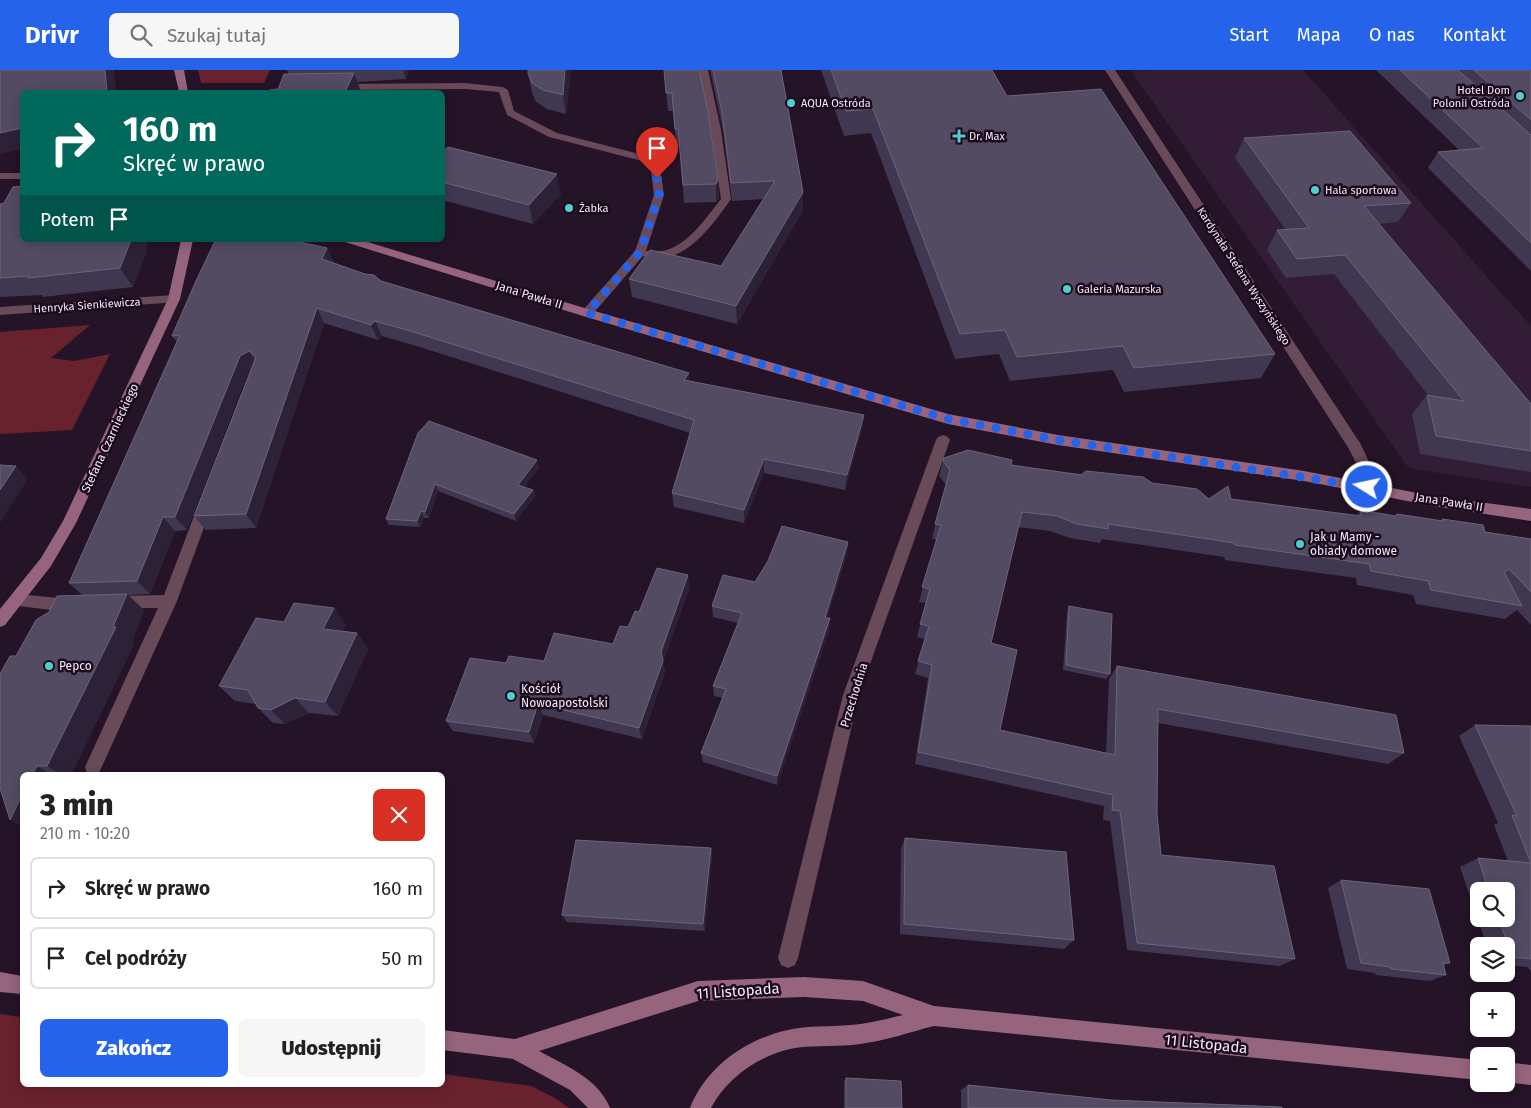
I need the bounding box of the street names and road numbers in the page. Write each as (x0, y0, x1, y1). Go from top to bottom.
street label: Kardynała Stefana Wyszyńskiego (1194, 205, 1293, 348)
street label: Jana Pawła II (494, 278, 564, 312)
street label: Henryka Sienkiewicza (33, 295, 141, 316)
street label: Stefana Czarnieckiego (79, 381, 141, 495)
street label: Jana Pawła II (1414, 490, 1484, 514)
street label: Przechodnia (838, 661, 870, 729)
street label: 11 Listopada (696, 979, 780, 1003)
street label: 11 Listopada (1164, 1031, 1248, 1057)

